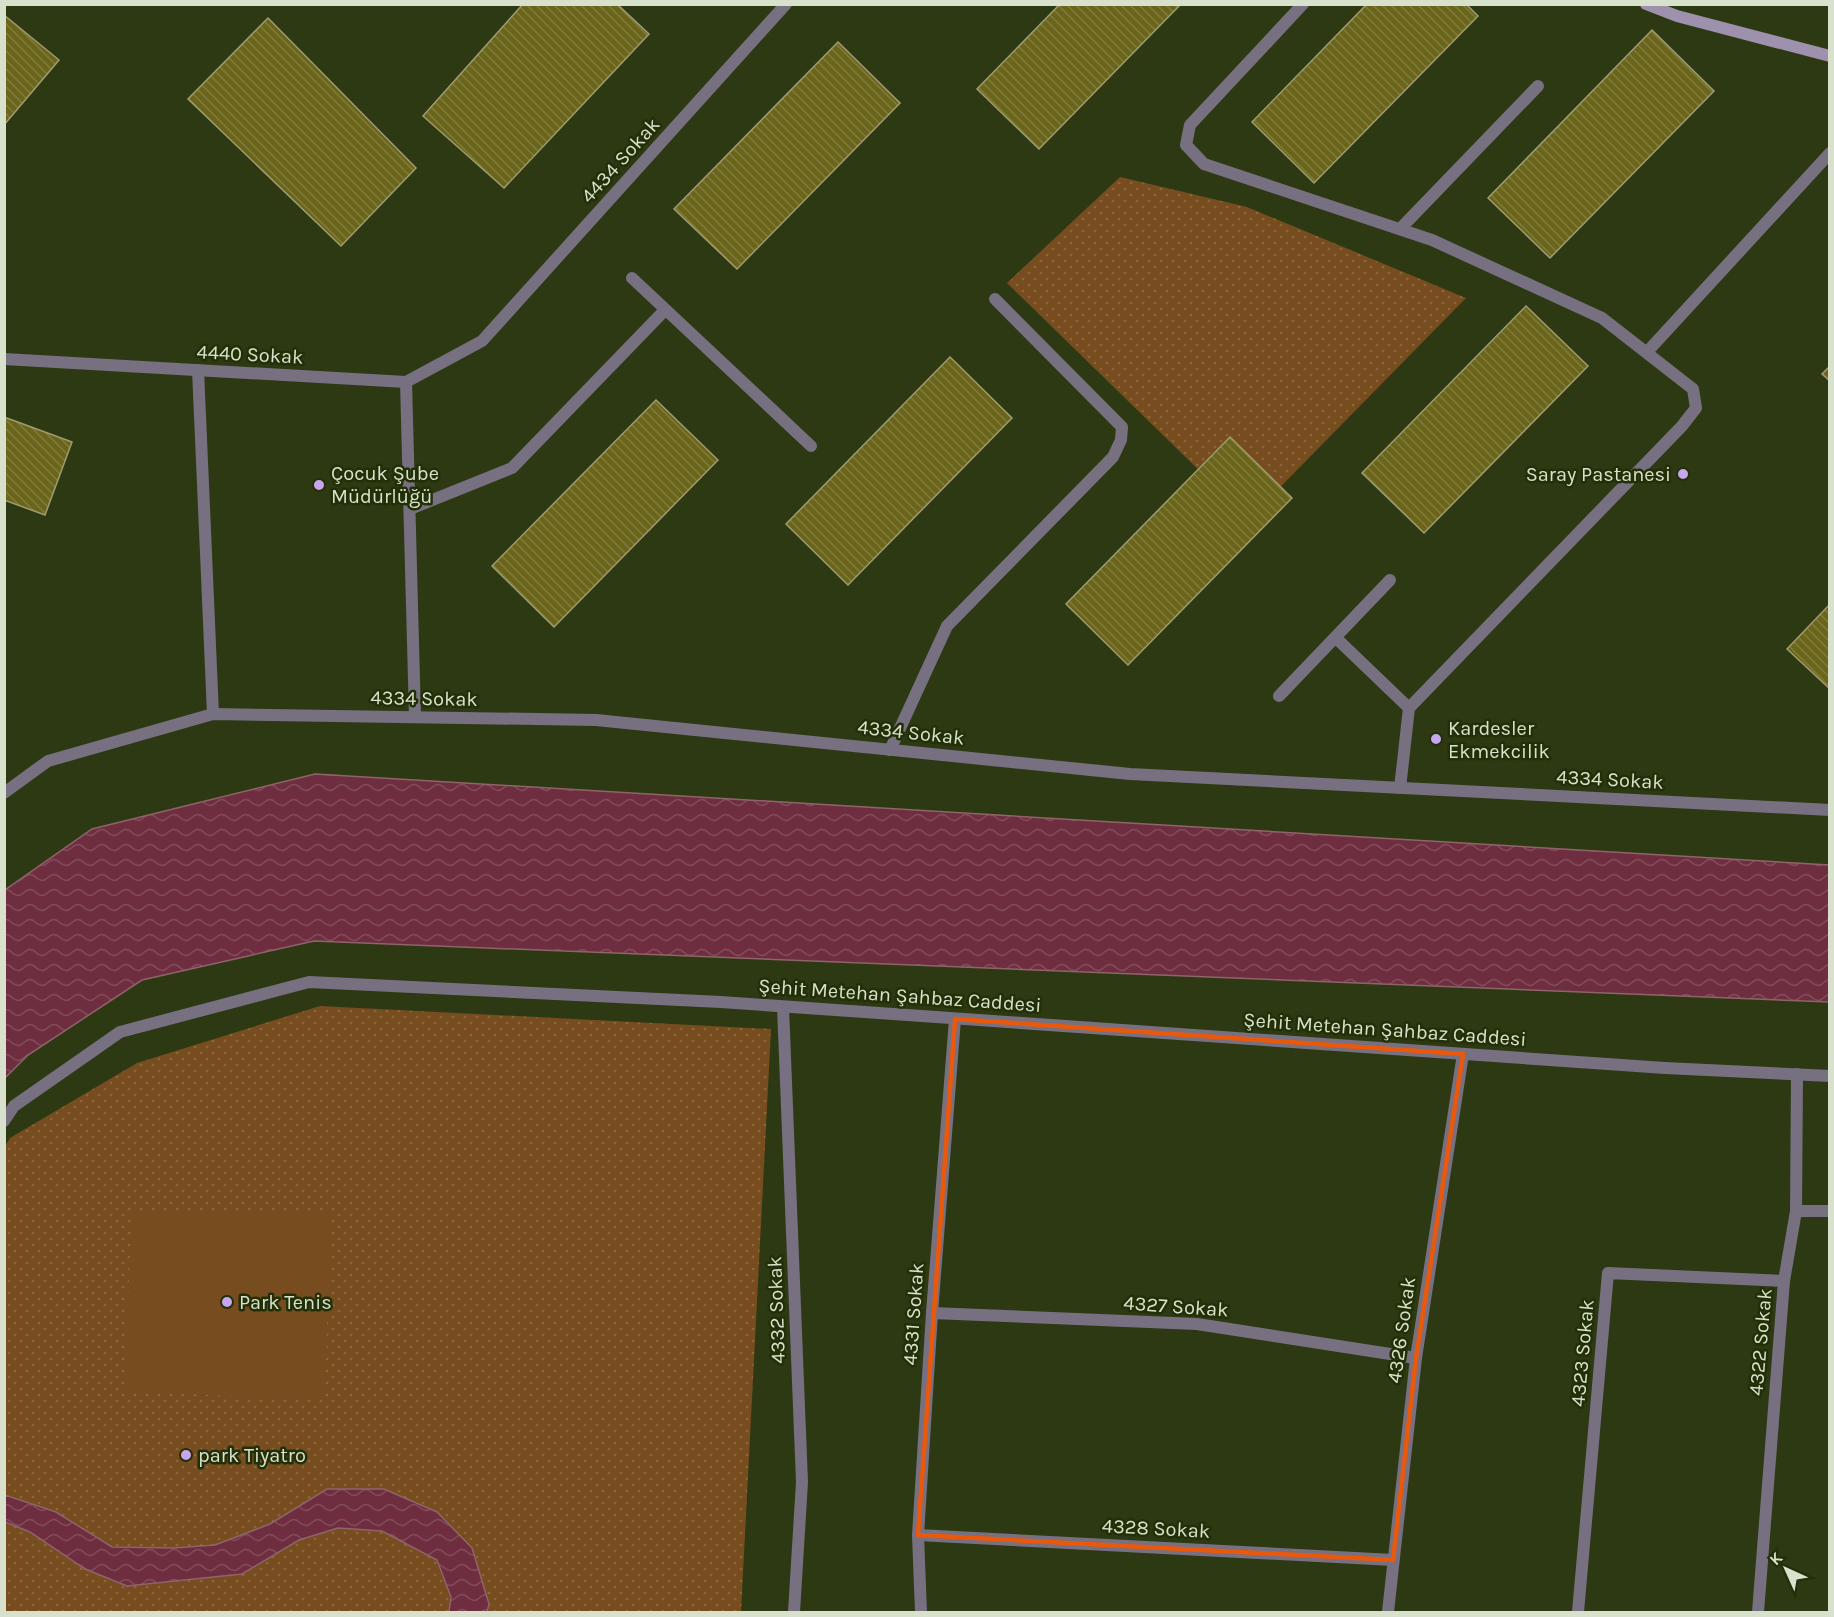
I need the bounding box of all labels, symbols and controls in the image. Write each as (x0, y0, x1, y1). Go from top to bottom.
street label: 4434 Sokak (576, 113, 665, 208)
street label: 4440 Sokak (196, 340, 304, 369)
place label: Çocuk Şube Müdürlüğü (331, 462, 439, 508)
place label: Saray Pastanesi (1526, 463, 1671, 486)
marker: Saray Pastanesi (1676, 467, 1690, 481)
marker: Çocuk Şube Müdürlüğü (312, 478, 326, 492)
street label: 4334 Sokak (370, 686, 478, 711)
street label: 4334 Sokak (856, 715, 965, 750)
place label: Kardesler Ekmekcilik (1448, 717, 1550, 763)
marker: Kardesler Ekmekcilik (1429, 732, 1443, 746)
street label: 4334 Sokak (1556, 765, 1664, 794)
street label: Şehit Metehan Şahbaz Caddesi (758, 974, 1042, 1017)
street label: Şehit Metehan Şahbaz Caddesi (1243, 1008, 1527, 1051)
street label: 4332 Sokak (763, 1256, 790, 1364)
street label: 4331 Sokak (898, 1262, 929, 1366)
street label: 4326 Sokak (1383, 1275, 1420, 1385)
street label: 4322 Sokak (1744, 1288, 1777, 1397)
place label: Park Tenis (239, 1291, 332, 1314)
street label: 4327 Sokak (1123, 1291, 1229, 1322)
marker: Park Tenis (220, 1295, 234, 1309)
street label: 4323 Sokak (1566, 1298, 1599, 1408)
place label: park Tiyatro (198, 1444, 306, 1467)
marker: park Tiyatro (179, 1448, 193, 1462)
street label: 4328 Sokak (1101, 1514, 1211, 1543)
north arrow (1756, 1539, 1816, 1599)
text: K (1765, 1548, 1787, 1569)

